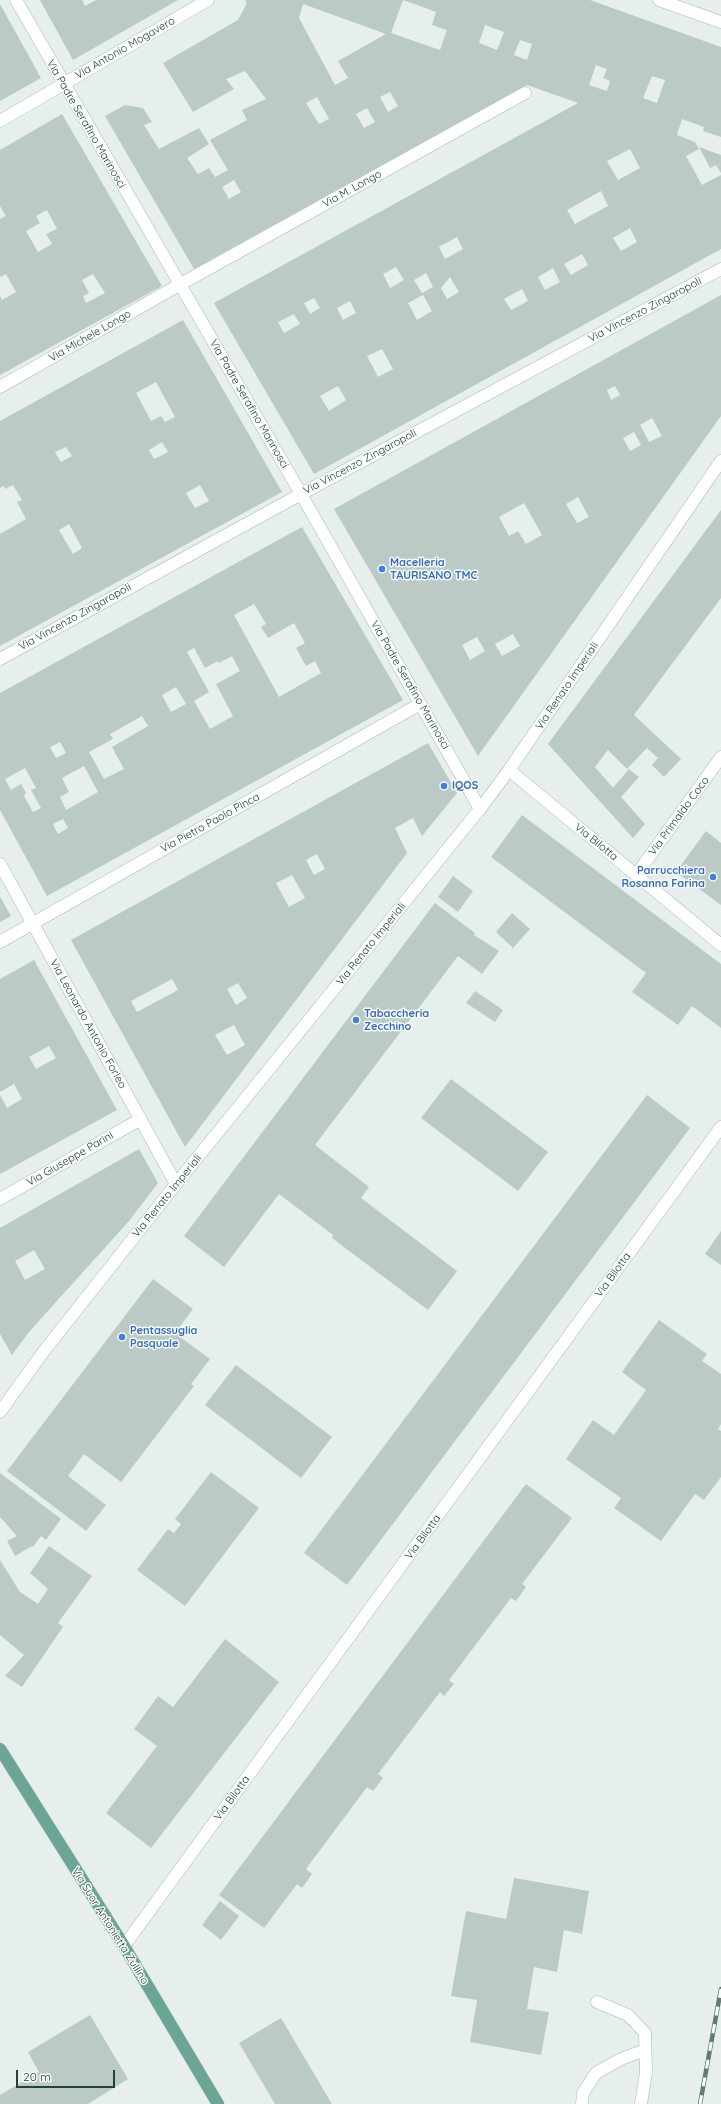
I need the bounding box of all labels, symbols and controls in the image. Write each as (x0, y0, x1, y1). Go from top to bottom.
street label: Via Antonio Mogavero (73, 14, 177, 82)
street label: Via Padre Serafino Marinosci (44, 57, 128, 191)
street label: Via M. Longo (320, 167, 384, 211)
street label: Via Vincenzo Zingaropoli (586, 274, 704, 346)
street label: Via Michele Longo (47, 307, 133, 365)
street label: Via Padre Serafino Marinosci (207, 337, 291, 471)
street label: Via Vincenzo Zingaropoli (301, 426, 419, 498)
place label: Macelleria TAURISANO TMC (390, 556, 477, 582)
marker: Macelleria TAURISANO TMC (377, 564, 387, 574)
street label: Via Vincenzo Zingaropoli (16, 581, 134, 653)
street label: Via Padre Serafino Marinosci (368, 618, 452, 752)
street label: Via Renato Imperiali (533, 640, 601, 732)
street label: Via Primaldo Coco (646, 774, 712, 858)
place label: IQOS (452, 779, 478, 793)
marker: IQOS (439, 781, 449, 791)
street label: Via Pietro Paolo Pinca (158, 790, 262, 856)
street label: Via Bilotta (572, 820, 620, 864)
place label: Parrucchiera Rosanna Farina (622, 864, 705, 890)
marker: Parrucchiera Rosanna Farina (708, 872, 718, 882)
street label: Via Renato Imperiali (333, 900, 409, 988)
street label: Via Leonardo Antonio Forleo (47, 957, 129, 1091)
place label: Tabaccheria Zecchino (364, 1007, 429, 1033)
marker: Tabaccheria Zecchino (351, 1015, 361, 1025)
street label: Via Giuseppe Parini (24, 1129, 116, 1189)
street label: Via Renato Imperiali (129, 1152, 205, 1240)
street label: Via Bilotta (592, 1250, 634, 1300)
place label: Pentassuglia Pasquale (130, 1324, 197, 1350)
marker: Pentassuglia Pasquale (117, 1332, 127, 1342)
street label: Via Bilotta (402, 1512, 444, 1562)
street label: Via Bilotta (211, 1773, 253, 1823)
street label: Via Suor Antonietta Zullino (69, 1865, 151, 1987)
scale bar (18, 2062, 117, 2088)
text: 20 m (23, 2069, 51, 2084)

